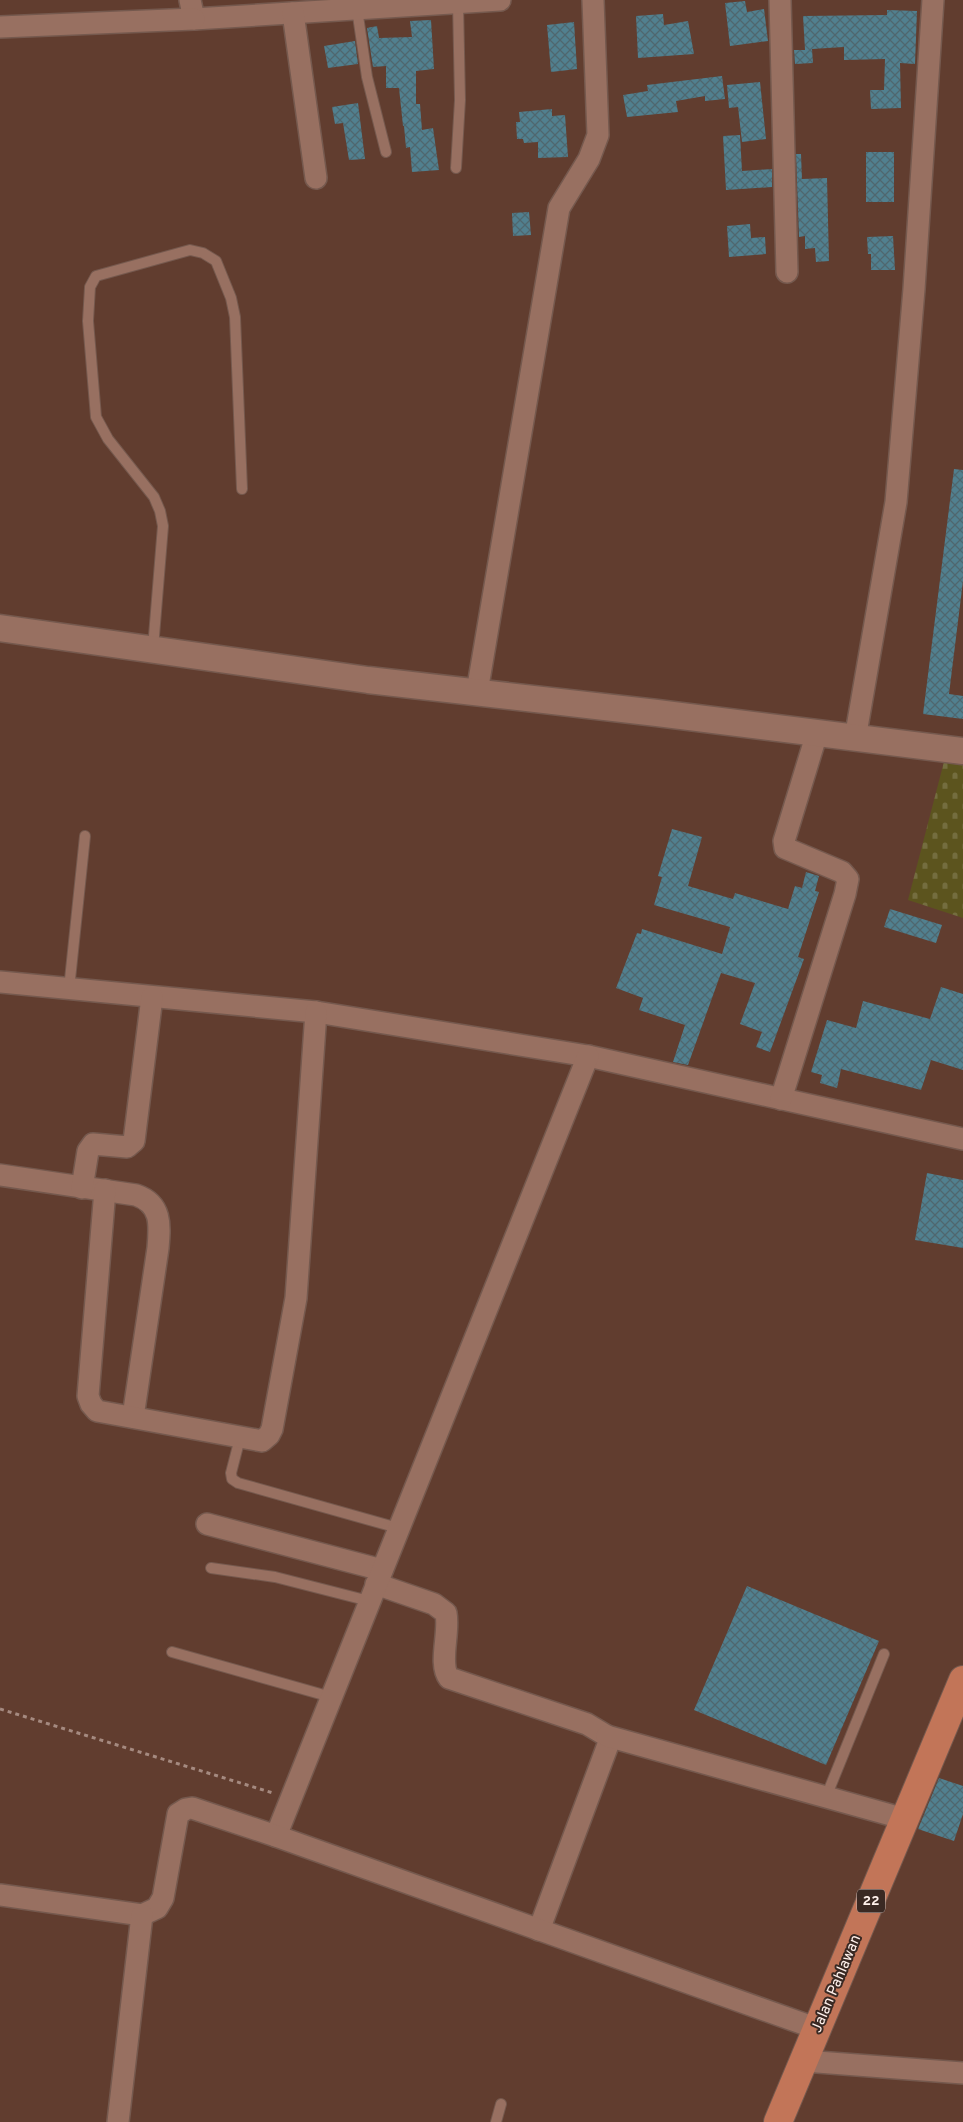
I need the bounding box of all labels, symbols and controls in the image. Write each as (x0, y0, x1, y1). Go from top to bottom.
road number: 22 (857, 1890, 885, 1912)
street label: Jalan Pahlawan (808, 1932, 866, 2036)

